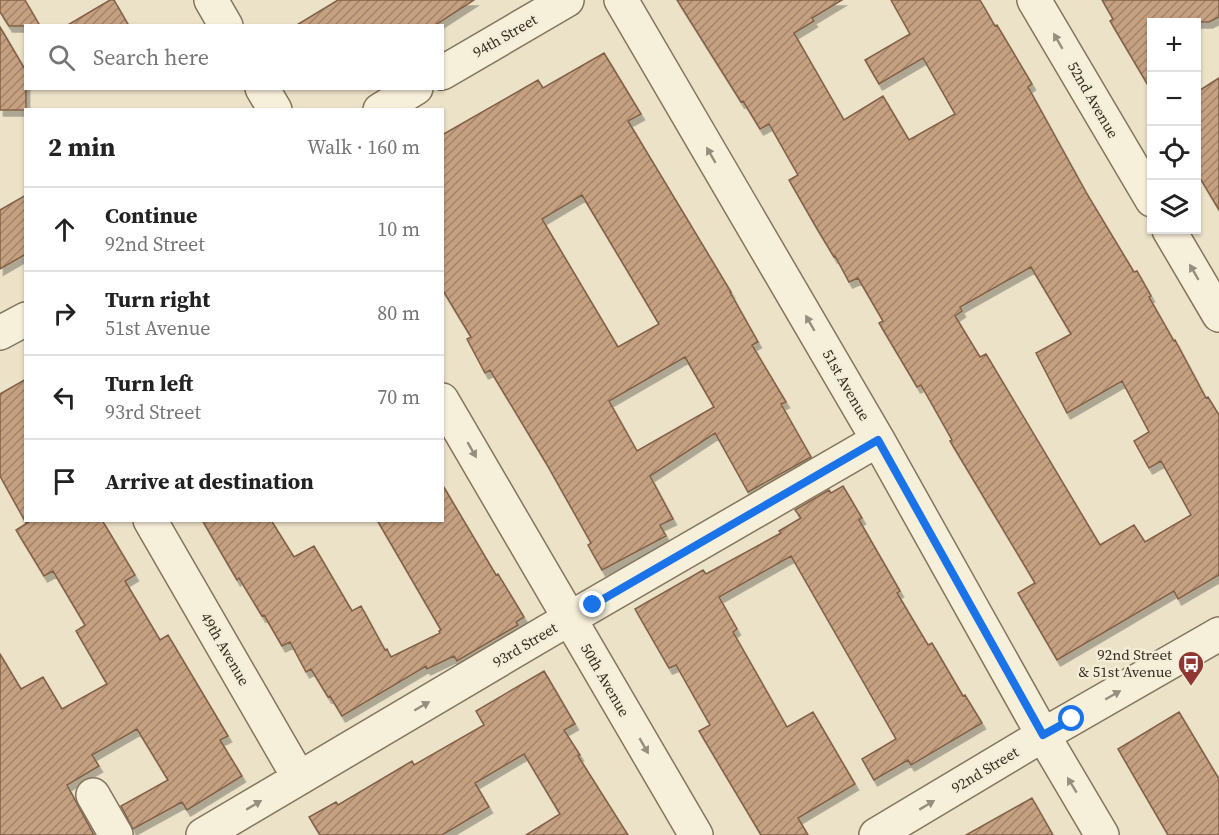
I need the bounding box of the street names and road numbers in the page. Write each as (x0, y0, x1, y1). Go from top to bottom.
street label: 94th Street (469, 9, 541, 62)
street label: 52nd Avenue (1063, 58, 1124, 142)
street label: 51st Avenue (818, 345, 875, 425)
street label: 49th Avenue (196, 608, 255, 690)
street label: 93rd Street (488, 617, 561, 672)
street label: 50th Avenue (576, 639, 635, 721)
street label: 92nd Street (947, 741, 1022, 798)

